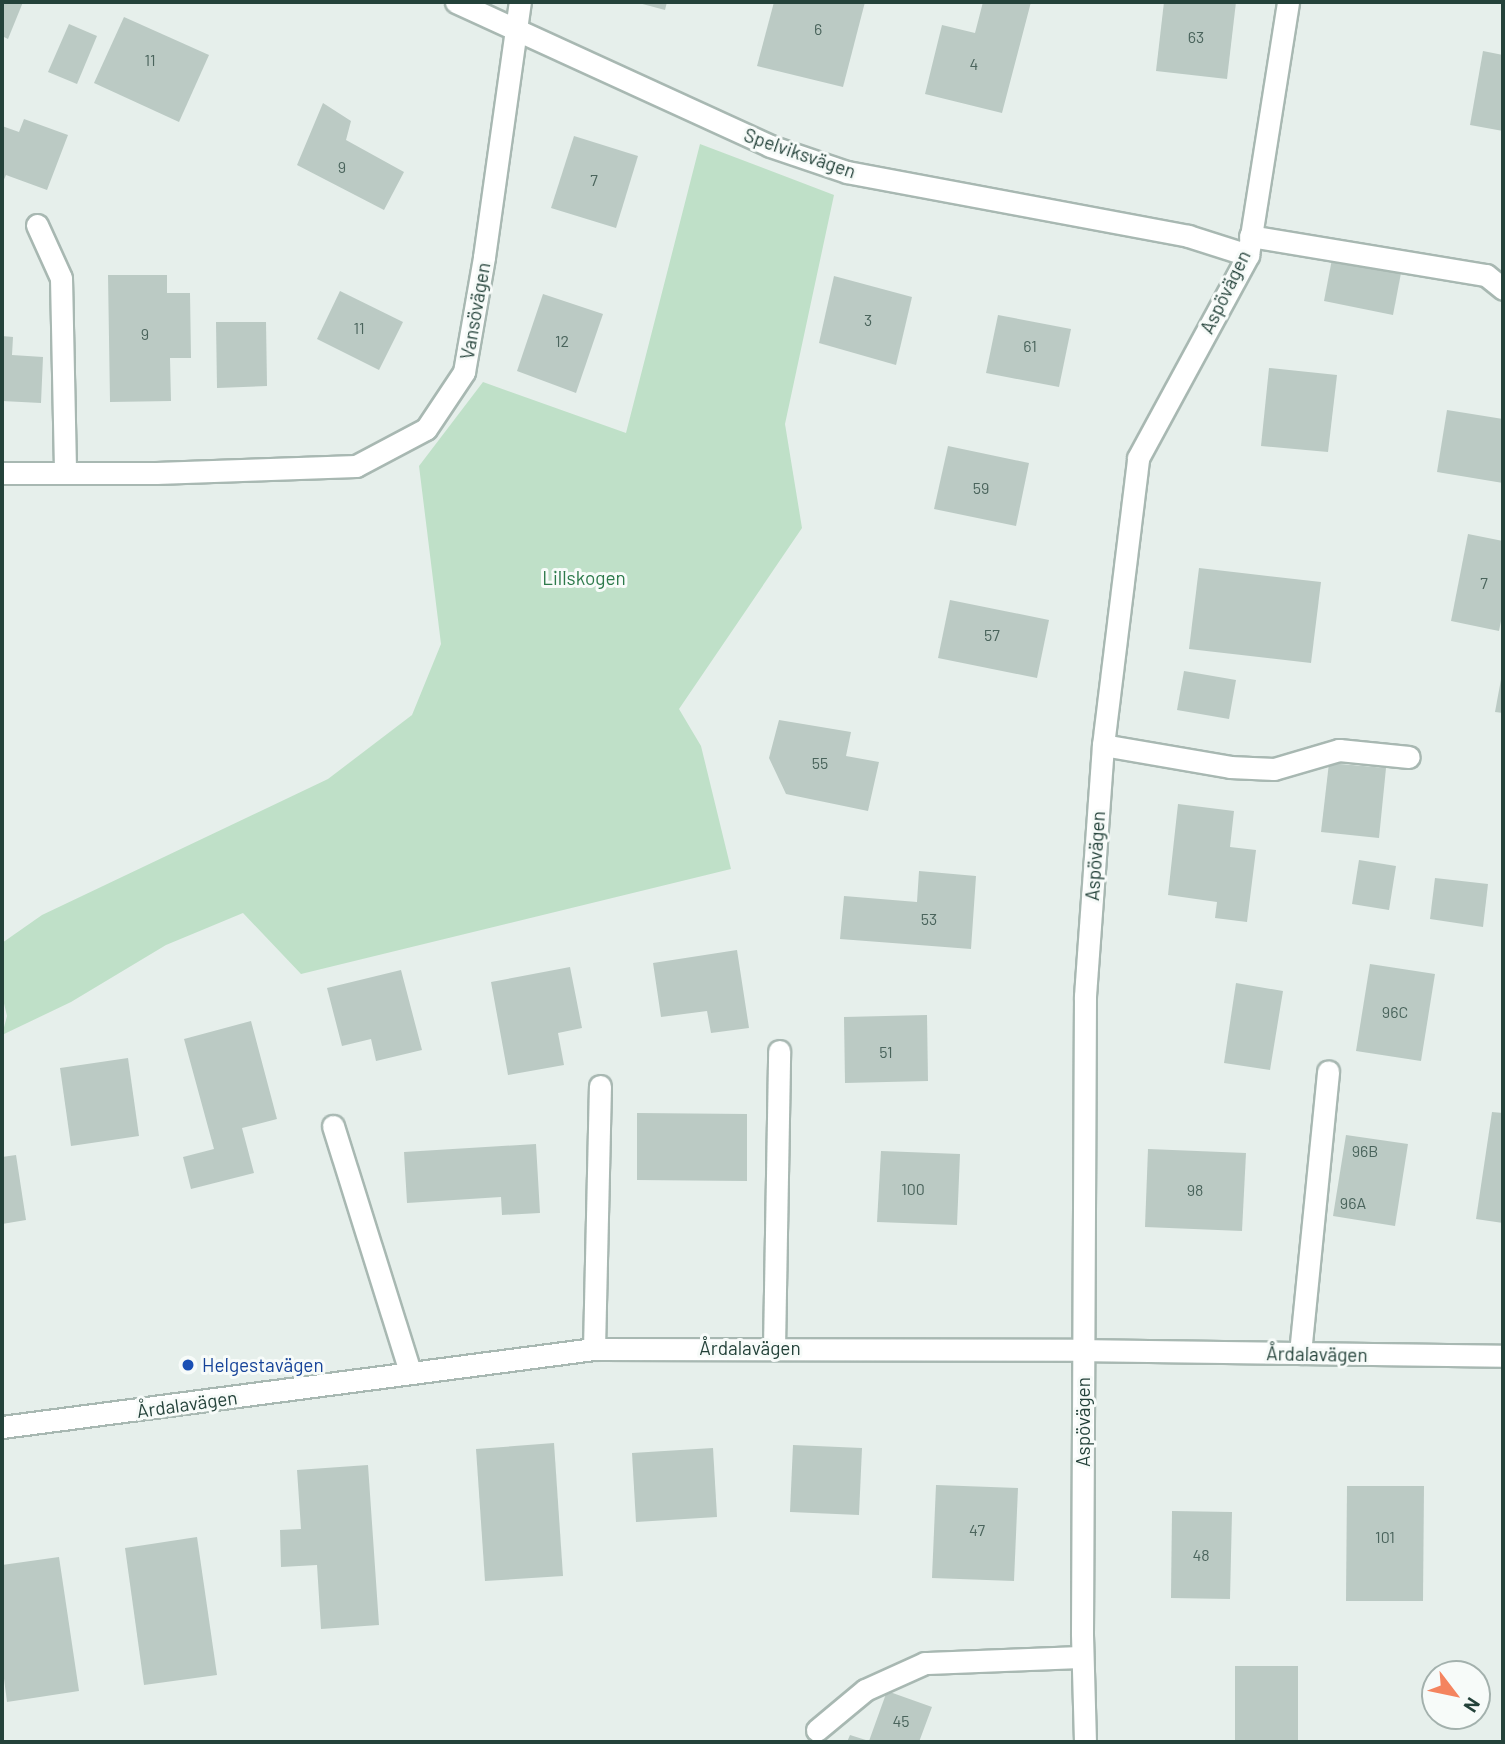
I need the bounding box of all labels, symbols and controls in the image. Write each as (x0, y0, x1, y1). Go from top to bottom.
house number: 6 (814, 19, 822, 39)
house number: 63 (1188, 27, 1204, 47)
house number: 11 (144, 50, 156, 70)
house number: 4 (970, 54, 978, 74)
street label: Spelviksvägen (741, 123, 859, 183)
house number: 9 (338, 157, 346, 177)
house number: 7 (590, 170, 598, 190)
street label: Aspövägen (1195, 247, 1255, 337)
street label: Vansövägen (455, 261, 495, 361)
house number: 3 (864, 310, 872, 330)
house number: 11 (353, 318, 365, 338)
house number: 9 (141, 324, 149, 344)
house number: 12 (555, 331, 569, 351)
house number: 61 (1023, 336, 1037, 356)
house number: 59 (973, 478, 989, 498)
park label: Lillskogen (542, 567, 626, 589)
house number: 7 (1480, 573, 1488, 593)
house number: 57 (984, 625, 1000, 645)
house number: 55 (812, 753, 828, 773)
street label: Aspövägen (1080, 810, 1110, 902)
house number: 53 (921, 909, 937, 929)
house number: 96C (1382, 1002, 1408, 1022)
house number: 51 (879, 1042, 893, 1062)
house number: 96B (1352, 1141, 1378, 1161)
house number: 100 (901, 1179, 925, 1199)
house number: 98 (1187, 1180, 1203, 1200)
house number: 96A (1340, 1193, 1366, 1213)
street label: Årdalavägen (699, 1337, 801, 1359)
street label: Årdalavägen (1266, 1342, 1368, 1366)
place label: Helgestavägen (202, 1354, 324, 1376)
marker: Helgestavägen (180, 1357, 196, 1373)
street label: Aspövägen (1072, 1377, 1094, 1467)
street label: Årdalavägen (135, 1386, 239, 1422)
house number: 47 (969, 1520, 985, 1540)
house number: 101 (1375, 1527, 1395, 1547)
house number: 48 (1192, 1545, 1210, 1565)
north arrow (1421, 1660, 1491, 1730)
text: N (1459, 1694, 1486, 1717)
house number: 45 (892, 1711, 910, 1731)

